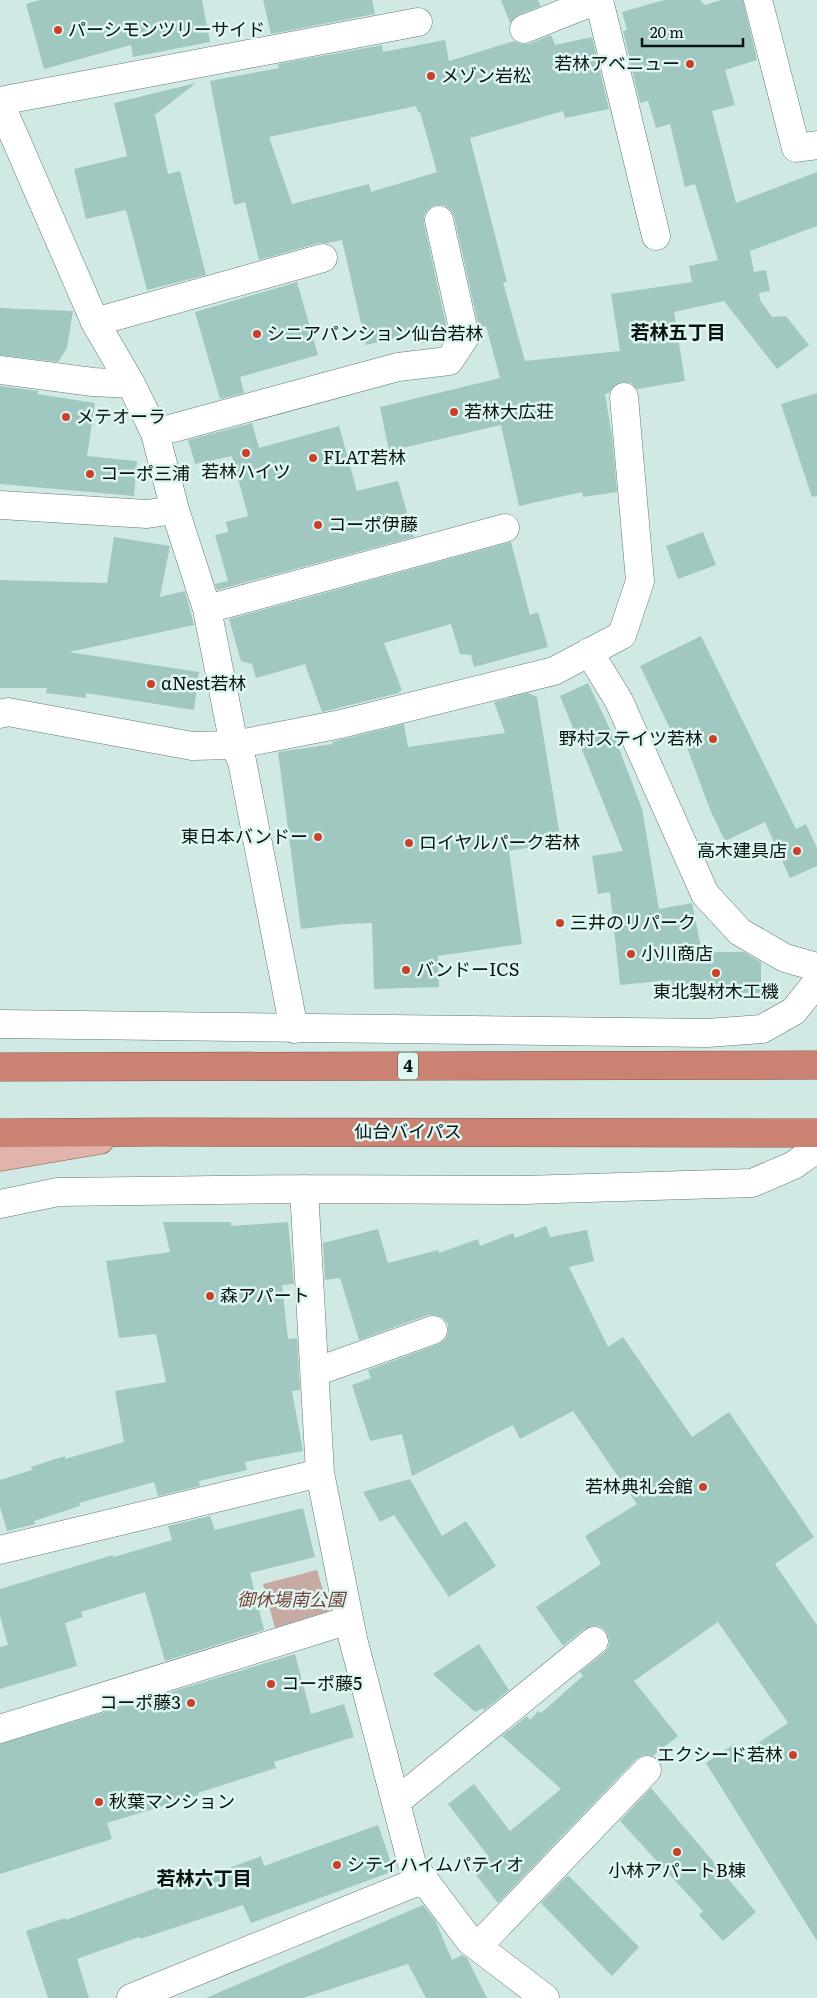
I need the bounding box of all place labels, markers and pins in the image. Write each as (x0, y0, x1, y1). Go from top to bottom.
place label: パーシモンツリーサイド (68, 15, 265, 42)
marker: パーシモンツリーサイド (52, 24, 64, 36)
place label: 若林アベニュー (554, 49, 680, 76)
marker: 若林アベニュー (684, 58, 696, 70)
place label: メゾン岩松 (441, 61, 531, 88)
marker: メゾン岩松 (425, 70, 437, 82)
place label: シニアパンション仙台若林 (267, 319, 484, 346)
marker: シニアパンション仙台若林 (251, 328, 263, 340)
place label: 若林大広荘 (464, 397, 554, 424)
place label: メテオーラ (76, 402, 166, 429)
marker: 若林大広荘 (448, 406, 460, 418)
marker: メテオーラ (60, 411, 72, 423)
place label: FLAT若林 (323, 443, 406, 470)
marker: 若林ハイツ (240, 447, 252, 459)
marker: FLAT若林 (307, 452, 319, 464)
place label: 若林ハイツ (201, 457, 291, 484)
place label: コーポ三浦 (100, 459, 190, 486)
marker: コーポ三浦 (84, 468, 96, 480)
place label: コーポ伊藤 (328, 510, 418, 537)
marker: コーポ伊藤 (312, 519, 324, 531)
place label: αNest若林 (161, 669, 247, 696)
marker: αNest若林 (145, 678, 157, 690)
place label: 野村ステイツ若林 (559, 724, 703, 751)
marker: 野村ステイツ若林 (707, 733, 719, 745)
place label: 東日本バンドー (181, 822, 308, 849)
place label: ロイヤルパーク若林 (419, 828, 580, 855)
marker: 東日本バンドー (312, 831, 324, 843)
place label: 高木建具店 (697, 836, 787, 863)
marker: ロイヤルパーク若林 (403, 837, 415, 849)
marker: 高木建具店 (791, 845, 803, 857)
place label: 三井のリパーク (570, 908, 696, 935)
marker: 三井のリパーク (554, 917, 566, 929)
place label: 小川商店 (641, 939, 713, 966)
marker: 小川商店 (625, 948, 637, 960)
place label: バンドーICS (416, 955, 519, 982)
marker: バンドーICS (400, 964, 412, 976)
marker: 東北製材木工機 (710, 967, 722, 979)
place label: 東北製材木工機 (653, 977, 779, 1004)
place label: 森アパート (220, 1281, 310, 1308)
marker: 森アパート (204, 1290, 216, 1302)
place label: 若林典礼会館 (585, 1472, 693, 1499)
marker: 若林典礼会館 (697, 1481, 709, 1493)
place label: コーポ藤5 (281, 1669, 362, 1696)
marker: コーポ藤5 (265, 1678, 277, 1690)
place label: コーポ藤3 (99, 1688, 181, 1715)
marker: コーポ藤3 (185, 1697, 197, 1709)
place label: エクシード若林 (657, 1740, 783, 1767)
marker: エクシード若林 (787, 1749, 799, 1761)
place label: 秋葉マンション (109, 1787, 235, 1814)
marker: 秋葉マンション (93, 1796, 105, 1808)
marker: 小林アパートB棟 (671, 1846, 683, 1858)
place label: シティハイムパティオ (347, 1850, 524, 1877)
place label: 小林アパートB棟 (608, 1856, 746, 1883)
marker: シティハイムパティオ (331, 1859, 343, 1871)

